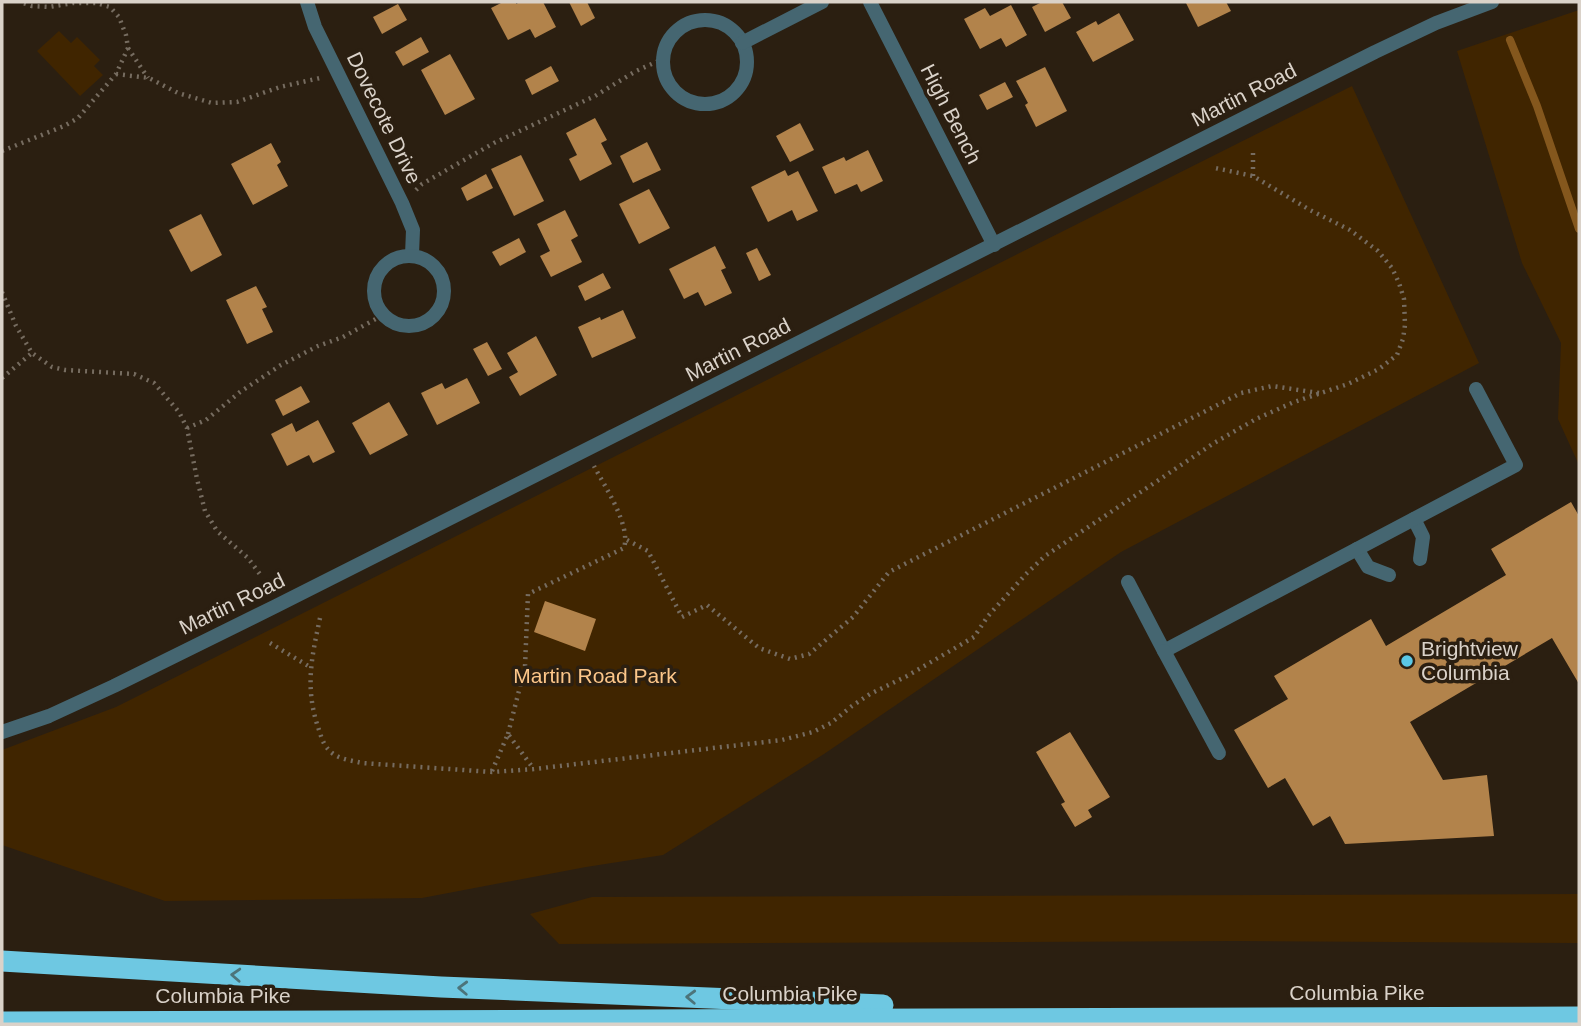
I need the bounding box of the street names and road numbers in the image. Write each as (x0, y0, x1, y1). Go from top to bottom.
street label: Dovecote Drive (343, 48, 426, 187)
street label: Martin Road (1188, 58, 1300, 131)
street label: High Bench (917, 60, 986, 167)
street label: Martin Road (682, 313, 794, 386)
street label: Martin Road (175, 568, 288, 639)
street label: Columbia Pike (1289, 981, 1425, 1004)
street label: Columbia Pike (722, 982, 858, 1005)
street label: Columbia Pike (155, 984, 291, 1007)

